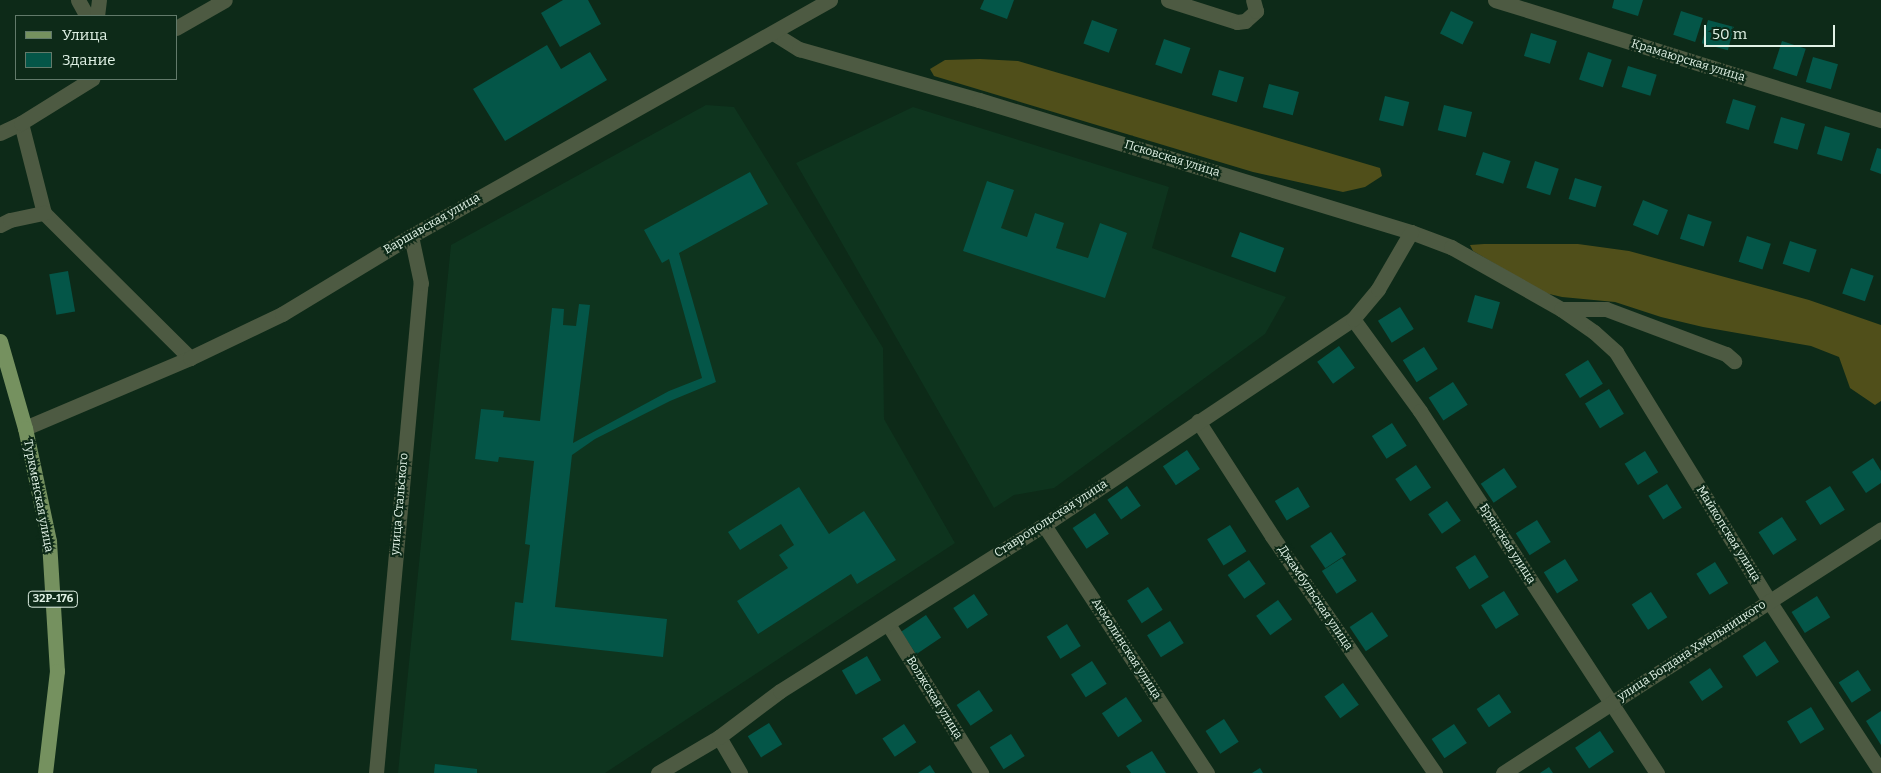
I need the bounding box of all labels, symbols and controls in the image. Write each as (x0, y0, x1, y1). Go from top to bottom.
legend (15, 15, 178, 80)
scale bar (1706, 15, 1837, 47)
text: 50 m (1712, 25, 1747, 43)
text: Улица (62, 26, 108, 44)
street label: Крамаюрская улица (1629, 37, 1747, 85)
text: Здание (62, 51, 116, 69)
street label: Псковская улица (1122, 138, 1222, 180)
street label: Варшавская улица (381, 191, 483, 257)
street label: Туркменская улица (20, 438, 56, 554)
street label: улица Стальского (388, 452, 412, 556)
street label: Ставропольская улица (992, 477, 1110, 561)
street label: Майкопская улица (1693, 484, 1763, 584)
street label: Брянская улица (1476, 501, 1538, 587)
street label: Джамбульская улица (1275, 543, 1355, 653)
road number: 32Р-176 (27, 590, 79, 608)
street label: Акмолинская улица (1088, 596, 1164, 702)
street label: улица Богдана Хмельницкого (1615, 598, 1769, 704)
street label: Волжская улица (903, 654, 965, 742)

